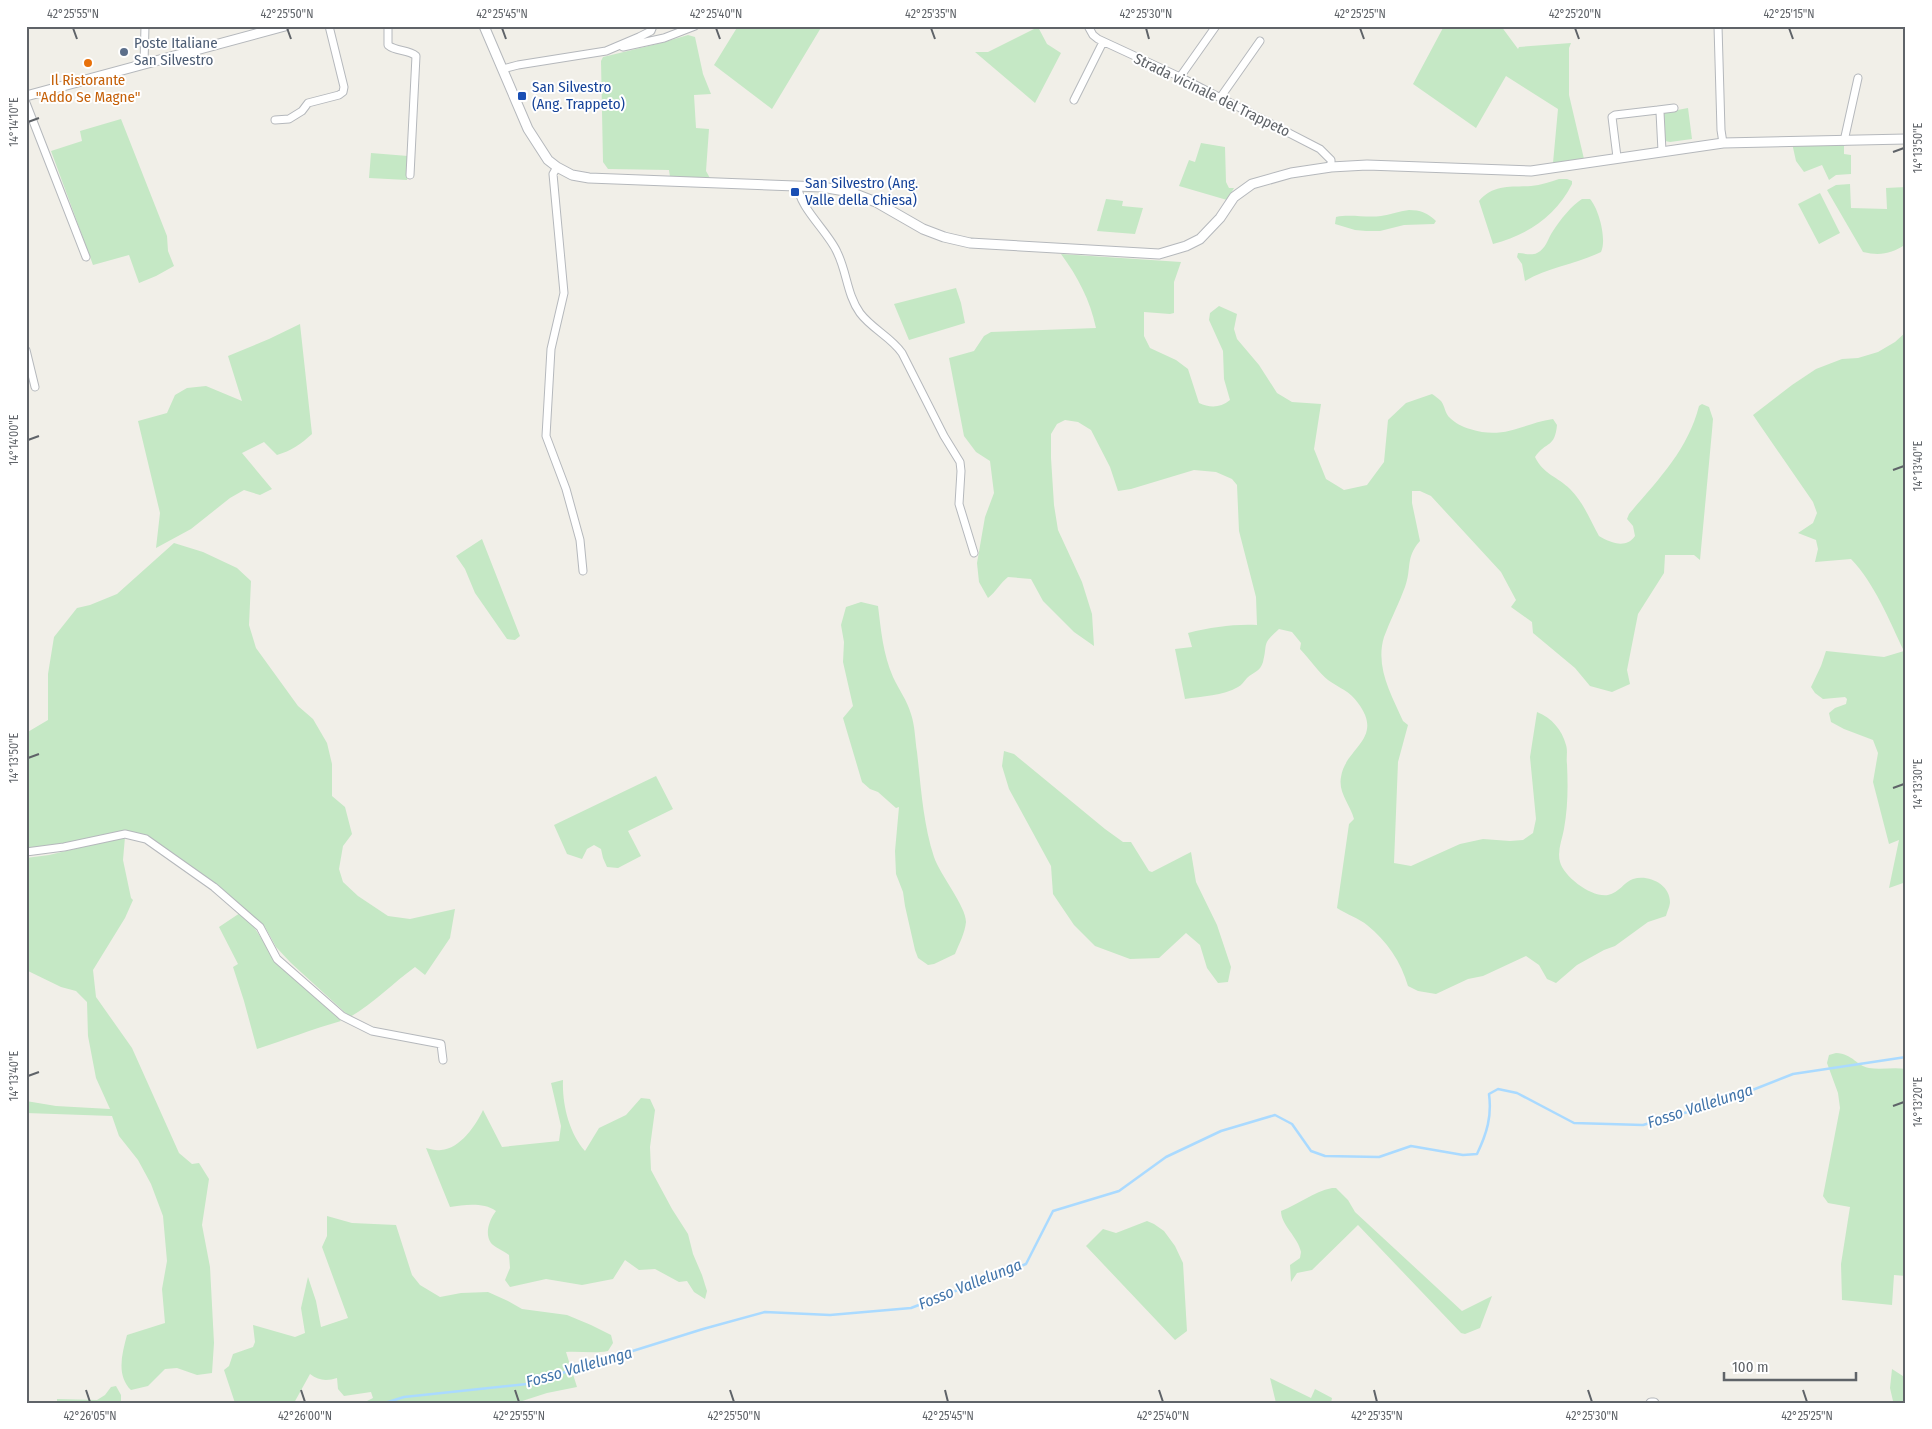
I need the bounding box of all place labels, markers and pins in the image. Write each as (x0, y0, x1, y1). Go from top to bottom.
place label: Poste Italiane San Silvestro (134, 34, 218, 69)
marker: Poste Italiane San Silvestro (118, 46, 130, 58)
marker: Il Ristorante "Addo Se Magne" (82, 57, 94, 69)
place label: Il Ristorante "Addo Se Magne" (36, 71, 140, 106)
place label: San Silvestro (Ang. Trappeto) (532, 78, 625, 113)
marker: San Silvestro (Ang. Trappeto) (516, 90, 528, 102)
place label: San Silvestro (Ang. Valle della Chiesa) (805, 174, 918, 209)
marker: San Silvestro (Ang. Valle della Chiesa) (789, 186, 801, 198)

